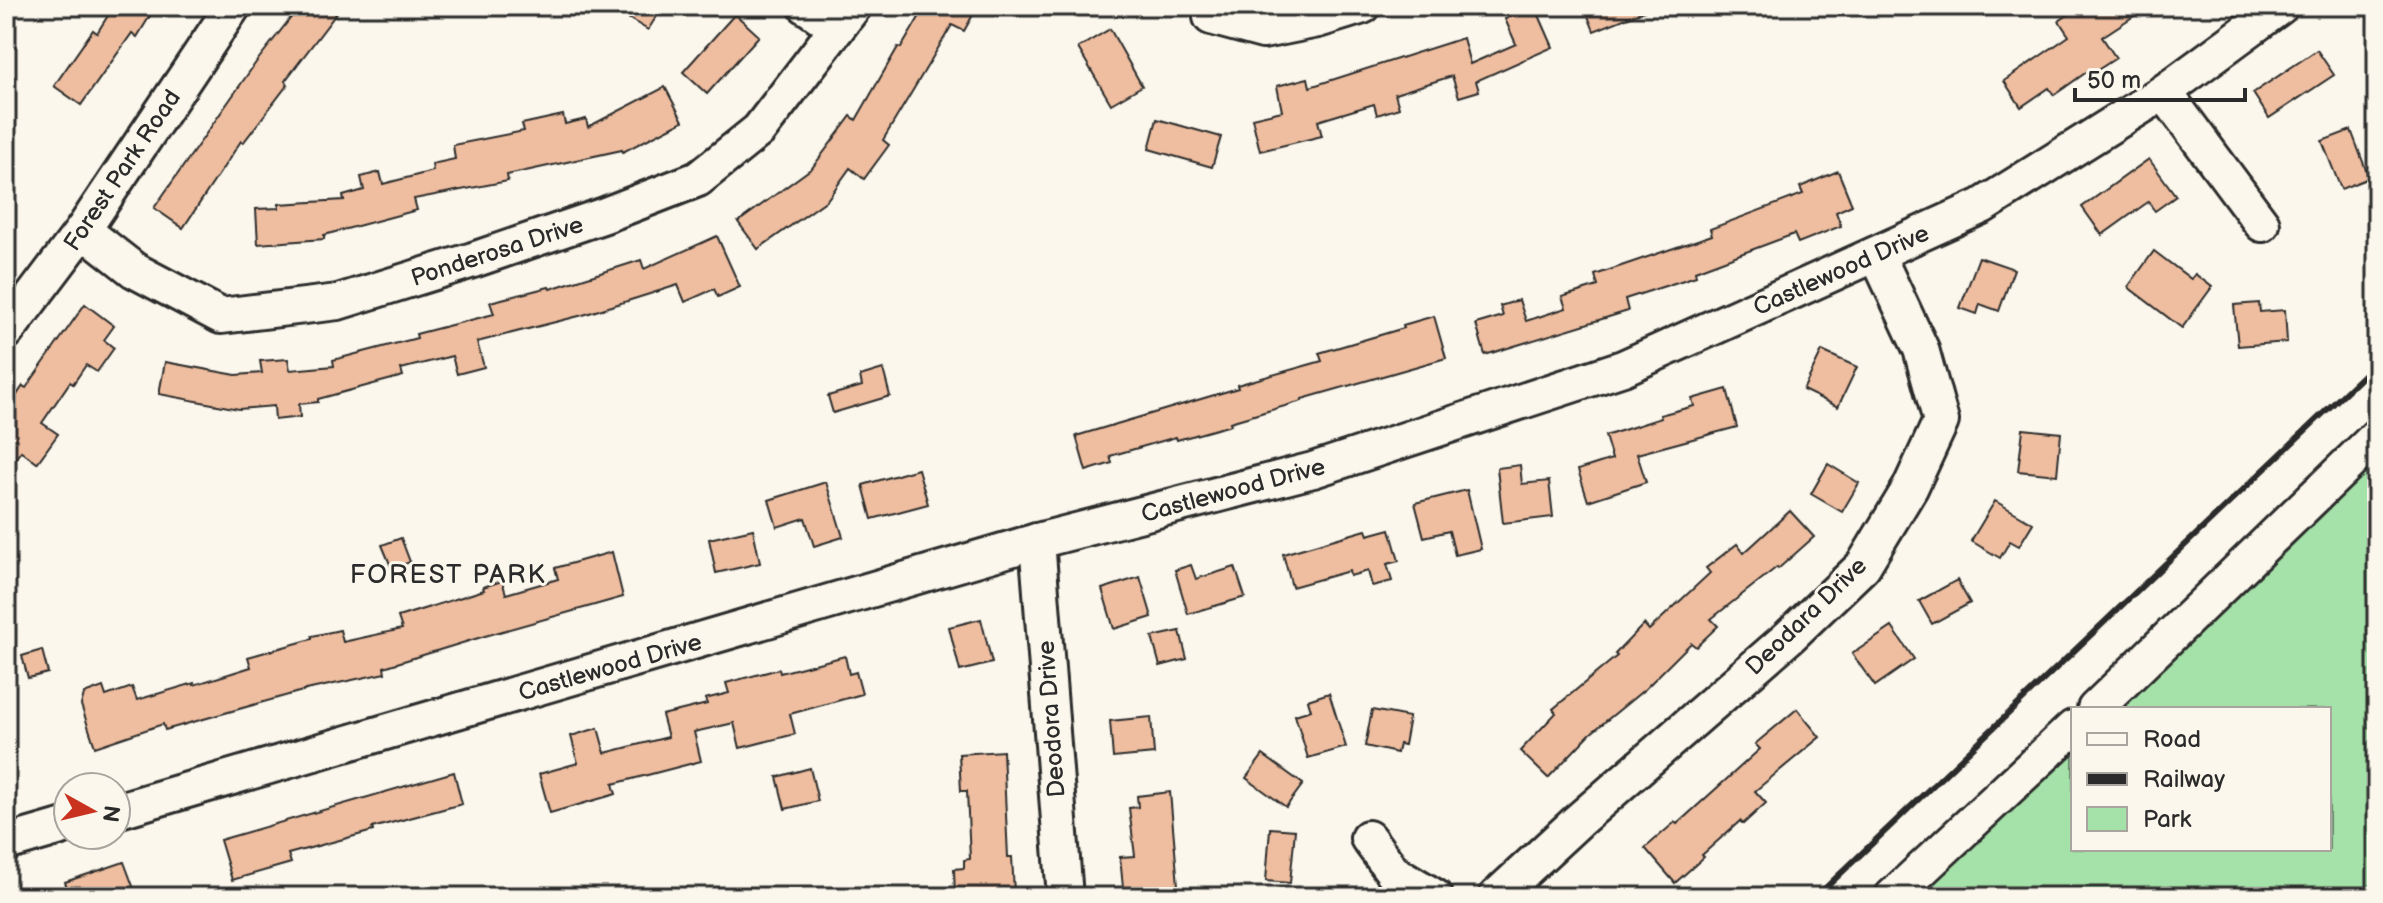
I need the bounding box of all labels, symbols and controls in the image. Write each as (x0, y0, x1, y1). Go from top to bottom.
scale bar (2075, 52, 2245, 102)
text: 50 m (2087, 66, 2141, 95)
street label: Forest Park Road (58, 84, 187, 256)
street label: Ponderosa Drive (407, 210, 587, 293)
street label: Castlewood Drive (1749, 219, 1934, 322)
street label: Castlewood Drive (1138, 452, 1328, 529)
street label: Deodara Drive (1740, 551, 1873, 681)
district label: FOREST PARK (350, 560, 546, 591)
street label: Castlewood Drive (515, 627, 705, 707)
street label: Deodora Drive (1032, 640, 1071, 798)
legend (2071, 707, 2331, 851)
text: Road (2143, 725, 2201, 754)
text: Railway (2143, 765, 2225, 794)
north arrow (52, 771, 132, 851)
text: N (96, 804, 125, 824)
text: Park (2143, 805, 2191, 834)

